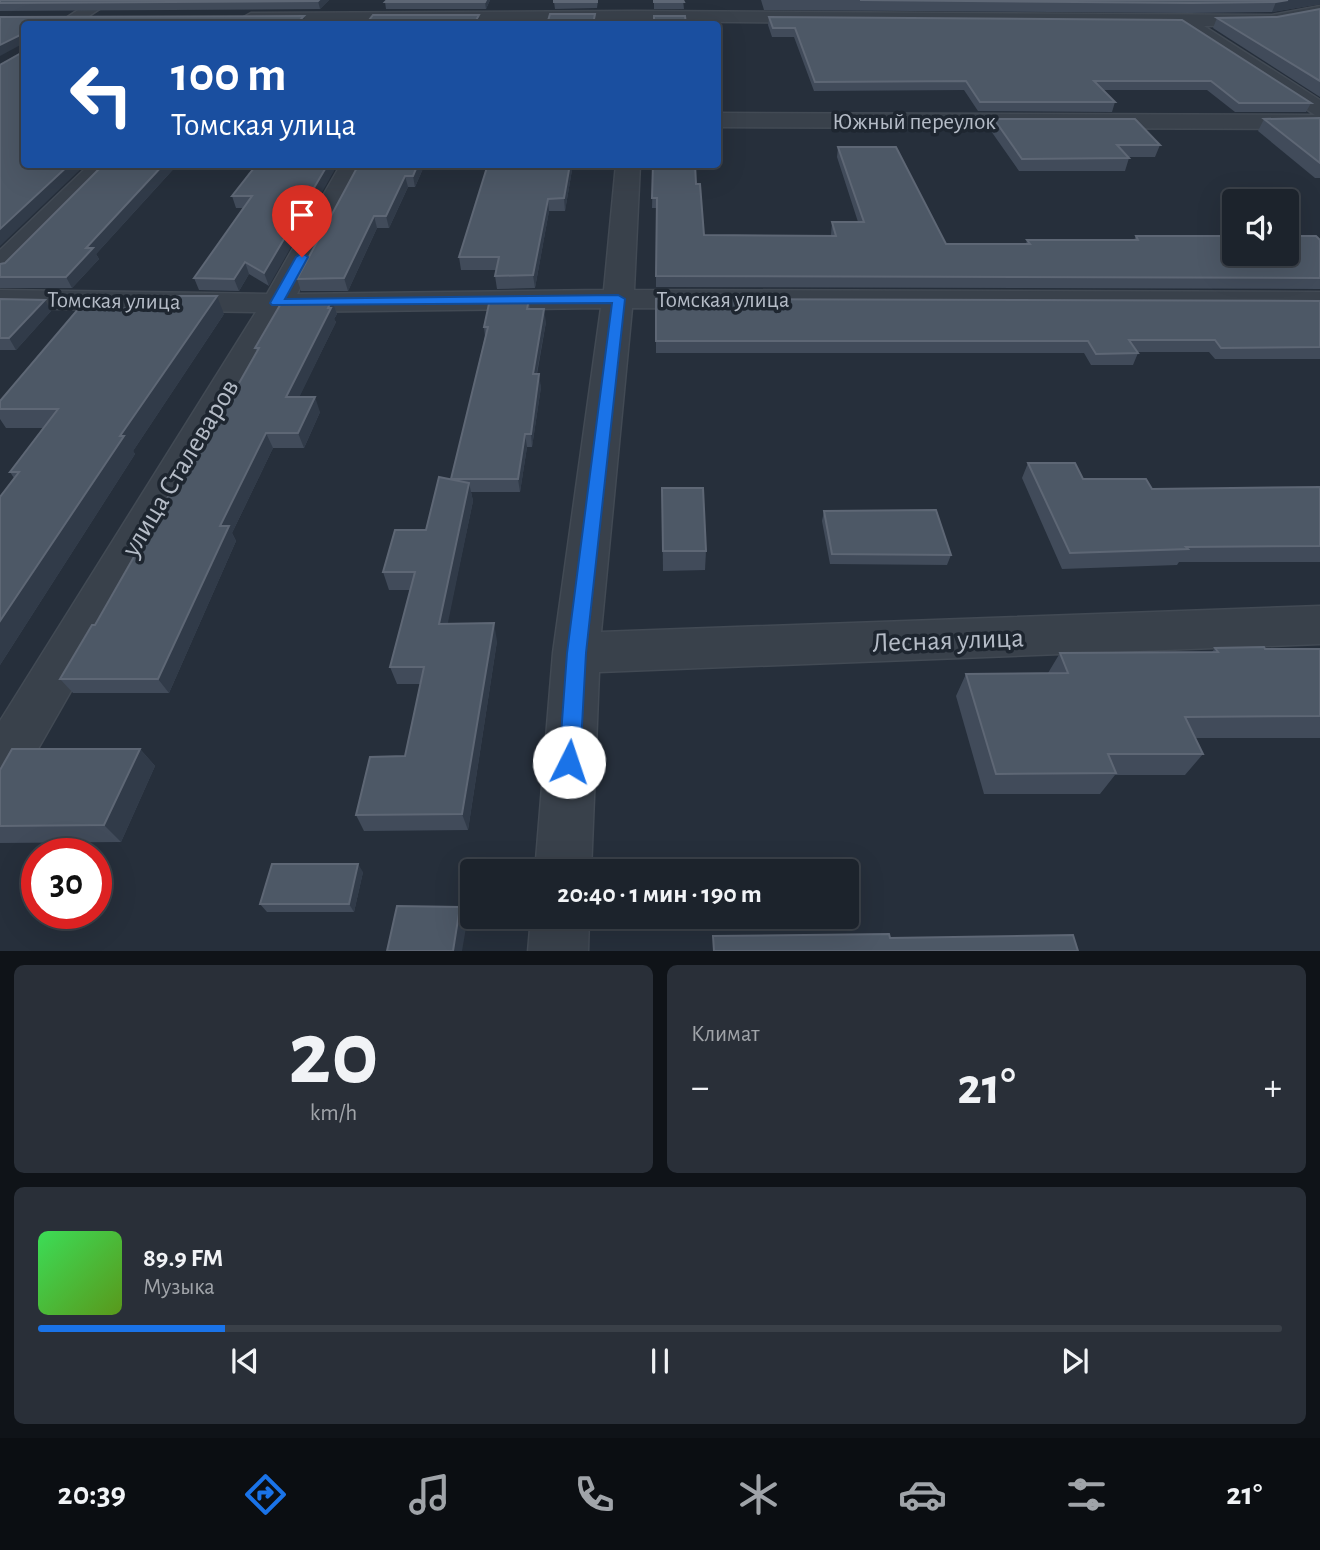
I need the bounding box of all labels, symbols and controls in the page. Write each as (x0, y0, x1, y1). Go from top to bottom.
icon: left (56, 49, 147, 140)
text: 100 m (171, 51, 287, 100)
text: Томская улица (171, 109, 356, 141)
street label: Южный переулок (832, 111, 996, 134)
pin (272, 185, 332, 257)
map controls (1222, 189, 1299, 266)
button: sound (1222, 189, 1299, 266)
icon: arrive (283, 196, 321, 234)
street label: Томская улица (47, 289, 181, 314)
street label: Томская улица (656, 289, 790, 312)
street label: улица Сталеваров (116, 374, 245, 562)
street label: Лесная улица (872, 624, 1025, 658)
position arrow (532, 725, 606, 799)
speed limit sign: 30 (21, 838, 112, 929)
text: 20:40 · 1 мин · 190 m (557, 881, 762, 907)
text: 20 (288, 1009, 379, 1100)
text: Климат (691, 1023, 760, 1046)
text: 21° (957, 1061, 1016, 1113)
text: − (691, 1069, 709, 1107)
text: + (1264, 1069, 1282, 1107)
text: km/h (310, 1102, 357, 1125)
text: 89.9 FM (143, 1245, 223, 1271)
text: Музыка (143, 1276, 215, 1299)
icon: previous (226, 1342, 264, 1380)
icon: pause (641, 1342, 679, 1380)
icon: next (1056, 1342, 1094, 1380)
icon: directions (241, 1470, 290, 1519)
icon: music (405, 1470, 454, 1519)
icon: phone (570, 1470, 619, 1519)
icon: climate (734, 1470, 783, 1519)
icon: car (898, 1470, 947, 1519)
icon: filters (1062, 1470, 1111, 1519)
text: 20:39 (58, 1478, 126, 1510)
text: 21° (1226, 1478, 1262, 1510)

